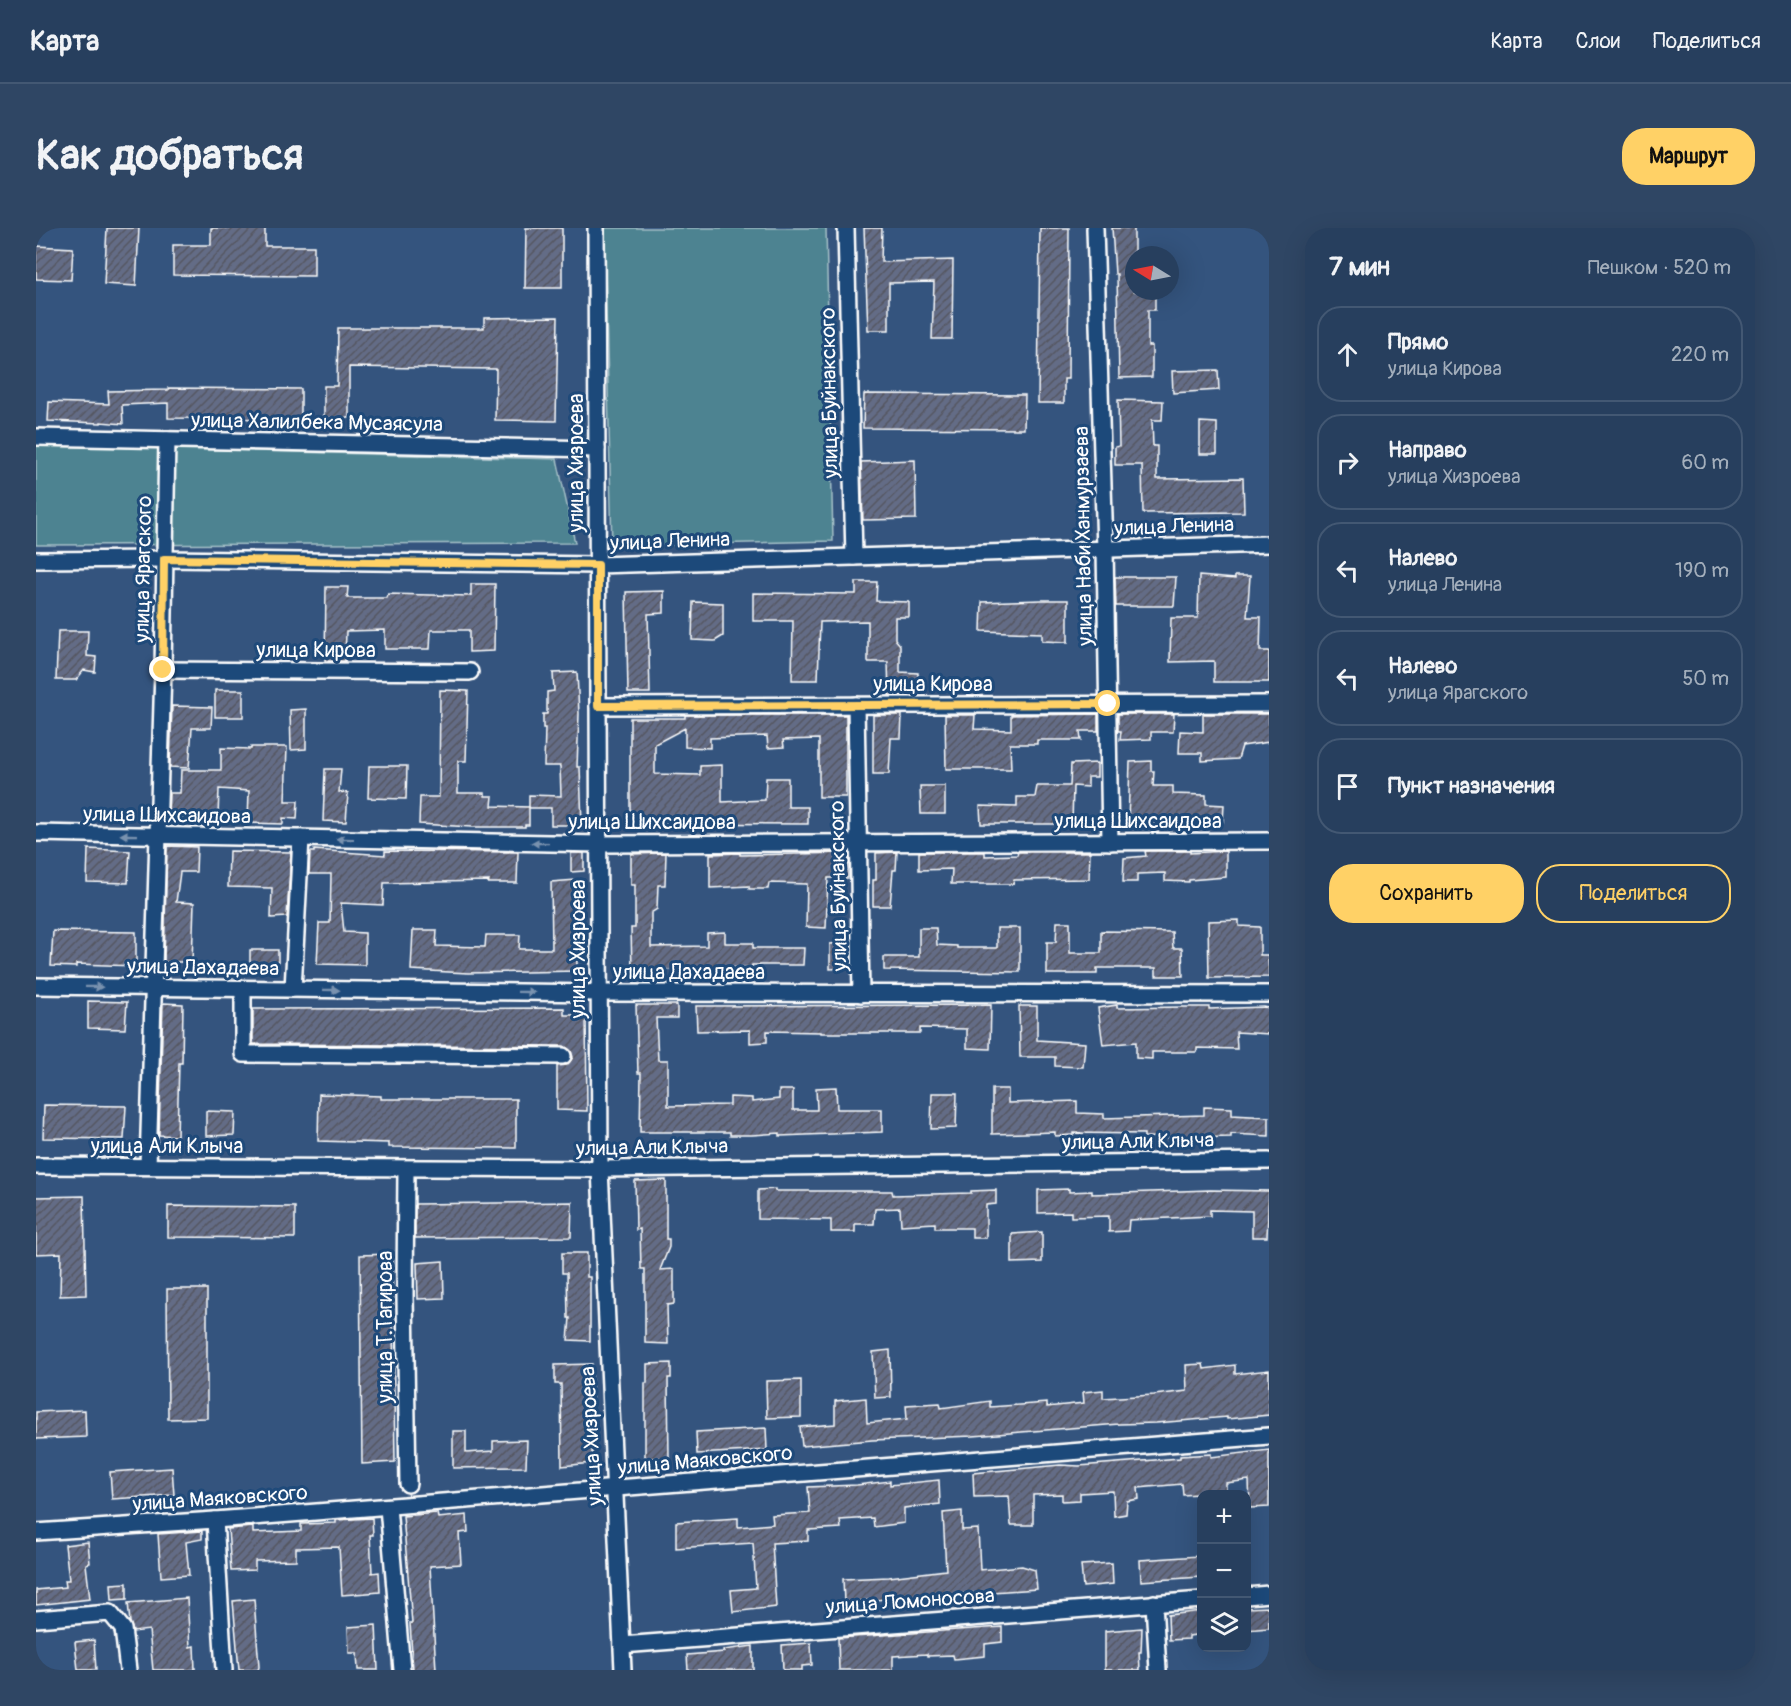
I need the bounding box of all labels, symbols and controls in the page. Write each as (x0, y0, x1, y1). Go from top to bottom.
text: Карта (30, 24, 99, 59)
text: Карта (1490, 28, 1542, 55)
text: Слои (1575, 28, 1620, 55)
text: Поделиться (1653, 28, 1761, 55)
button: Маршрут (1622, 128, 1755, 185)
text: Как добраться (36, 130, 303, 182)
north arrow (1125, 246, 1179, 300)
text: 7 мин (1329, 251, 1390, 283)
text: Пешком · 520 m (1588, 255, 1731, 280)
street label: улица Буйнакского (815, 307, 845, 480)
text: Прямо (1388, 328, 1448, 356)
icon: ahead (1331, 338, 1364, 371)
text: 220 m (1671, 342, 1729, 367)
text: улица Кирова (1388, 356, 1502, 381)
street label: улица Хизроева (563, 393, 590, 534)
street label: улица Халилбека Мусаясула (190, 407, 443, 438)
street label: улица Наби Ханмурзаева (1068, 426, 1099, 647)
text: Направо (1388, 436, 1467, 464)
icon: right (1331, 446, 1364, 479)
text: 60 m (1682, 450, 1729, 475)
text: улица Хизроева (1388, 464, 1521, 489)
street label: улица Ярагского (129, 495, 158, 644)
street label: улица Ленина (1113, 511, 1234, 542)
street label: улица Ленина (609, 526, 730, 557)
text: Налево (1388, 544, 1457, 572)
icon: left (1331, 554, 1364, 587)
text: 190 m (1675, 558, 1729, 583)
text: улица Ленина (1388, 572, 1502, 597)
street label: улица Кирова (255, 637, 376, 664)
text: Налево (1388, 652, 1457, 680)
route end (149, 656, 175, 682)
icon: left (1331, 662, 1364, 695)
text: 50 m (1682, 666, 1729, 691)
street label: улица Кирова (872, 671, 993, 698)
text: улица Ярагского (1388, 680, 1528, 705)
route start (1094, 690, 1120, 716)
icon: arrive (1331, 770, 1364, 803)
text: Пункт назначения (1388, 772, 1555, 800)
street label: улица Буйнакского (824, 800, 854, 973)
street label: улица Шихсаидова (82, 801, 251, 830)
street label: улица Шихсаидова (1053, 808, 1222, 835)
street label: улица Шихсаидова (567, 809, 736, 836)
one-way arrow (120, 830, 139, 840)
one-way arrow (336, 834, 355, 844)
one-way arrow (531, 839, 550, 848)
button: Сохранить (1329, 864, 1524, 923)
button: Поделиться (1536, 864, 1731, 923)
street label: улица Хизроева (565, 879, 592, 1020)
street label: улица Дахадаева (126, 953, 279, 982)
street label: улица Дахадаева (612, 959, 765, 986)
one-way arrow (85, 982, 104, 991)
one-way arrow (322, 985, 341, 995)
one-way arrow (517, 987, 536, 997)
street label: улица Али Клыча (1061, 1127, 1214, 1156)
street label: улица Али Клыча (90, 1133, 243, 1160)
street label: улица Али Клыча (575, 1133, 728, 1162)
street label: улица Т.Тагирова (372, 1251, 399, 1404)
street label: улица Хизроева (574, 1366, 609, 1507)
street label: улица Маяковского (616, 1439, 794, 1482)
street label: улица Маяковского (131, 1479, 308, 1518)
map controls (1197, 1490, 1251, 1652)
button: + (1197, 1490, 1251, 1544)
button: − (1197, 1544, 1251, 1598)
street label: улица Ломоносова (823, 1582, 996, 1621)
button: layers (1197, 1598, 1251, 1652)

